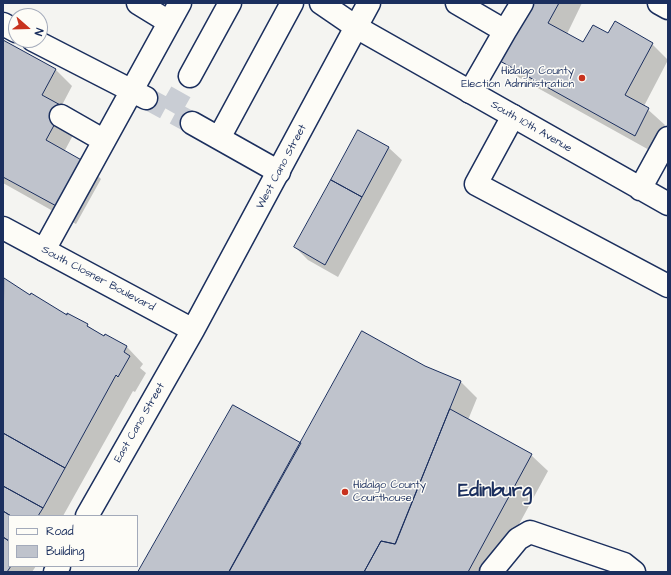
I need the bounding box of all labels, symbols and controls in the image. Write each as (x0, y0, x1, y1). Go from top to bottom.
north arrow (8, 8, 48, 48)
text: N (31, 26, 47, 38)
place label: Hidalgo County Election Administration (461, 65, 574, 91)
marker: Hidalgo County Election Administration (577, 73, 587, 83)
street label: South 10th Avenue (488, 98, 574, 156)
street label: West Cano Street (254, 122, 310, 212)
street label: South Closner Boulevard (39, 243, 157, 315)
street label: East Cano Street (112, 381, 168, 465)
place label: Hidalgo County Courthouse (353, 479, 426, 505)
district label: Edinburg (458, 481, 532, 503)
marker: Hidalgo County Courthouse (340, 487, 350, 497)
legend (8, 515, 138, 567)
text: Road (46, 523, 74, 540)
text: Building (46, 543, 84, 560)

